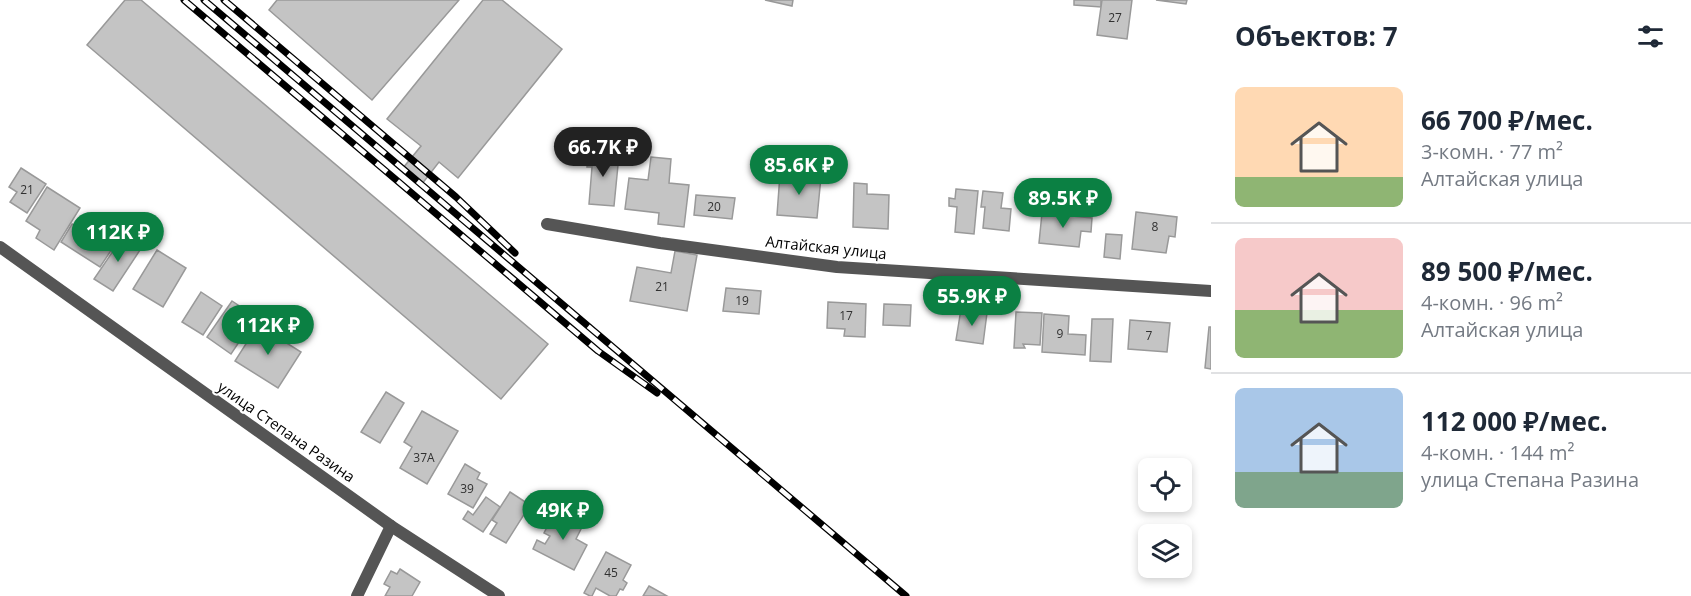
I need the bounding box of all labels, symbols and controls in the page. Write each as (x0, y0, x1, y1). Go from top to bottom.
house number: 27 (1108, 9, 1122, 26)
text: Объектов: 7 (1235, 18, 1398, 54)
icon: filters (1634, 20, 1667, 53)
text: 66 700 ₽/мес. (1421, 102, 1593, 138)
icon: home (1283, 111, 1355, 183)
pin: 66.7K ₽ (548, 127, 658, 178)
text: 66.7K ₽ (568, 133, 638, 160)
text: 3-комн. · 77 m² (1421, 138, 1563, 165)
pin: 85.6K ₽ (744, 145, 854, 196)
text: 85.6K ₽ (764, 151, 834, 178)
text: Алтайская улица (1421, 165, 1583, 192)
pin: 89.5K ₽ (1008, 178, 1118, 229)
house number: 21 (20, 181, 34, 198)
text: 89.5K ₽ (1028, 184, 1098, 211)
house number: 20 (707, 198, 721, 215)
pin: 112K ₽ (69, 212, 167, 263)
text: 112K ₽ (86, 218, 150, 245)
house number: 8 (1152, 218, 1159, 235)
street label: Алтайская улица (764, 231, 888, 263)
text: 89 500 ₽/мес. (1421, 253, 1593, 289)
icon: home (1283, 262, 1355, 334)
pin: 55.9K ₽ (917, 276, 1027, 327)
house number: 21 (655, 278, 669, 295)
text: 55.9K ₽ (937, 282, 1007, 309)
text: 4-комн. · 96 m² (1421, 289, 1563, 316)
house number: 19 (735, 292, 749, 309)
pin: 112K ₽ (219, 305, 317, 356)
house number: 17 (839, 307, 853, 324)
text: 112K ₽ (236, 311, 300, 338)
text: Алтайская улица (1421, 316, 1583, 343)
house number: 9 (1057, 325, 1064, 342)
house number: 7 (1146, 327, 1153, 344)
street label: улица Степана Разина (214, 376, 359, 486)
text: 112 000 ₽/мес. (1421, 403, 1608, 439)
icon: home (1283, 412, 1355, 484)
text: 4-комн. · 144 m² (1421, 439, 1574, 466)
house number: 37А (413, 449, 435, 466)
map controls (1138, 458, 1192, 578)
button: locate (1138, 458, 1192, 512)
text: улица Степана Разина (1421, 466, 1639, 493)
house number: 39 (460, 480, 474, 497)
pin: 49K ₽ (521, 490, 605, 541)
text: 49K ₽ (537, 496, 590, 523)
button: layers (1138, 524, 1192, 578)
house number: 45 (604, 564, 618, 581)

